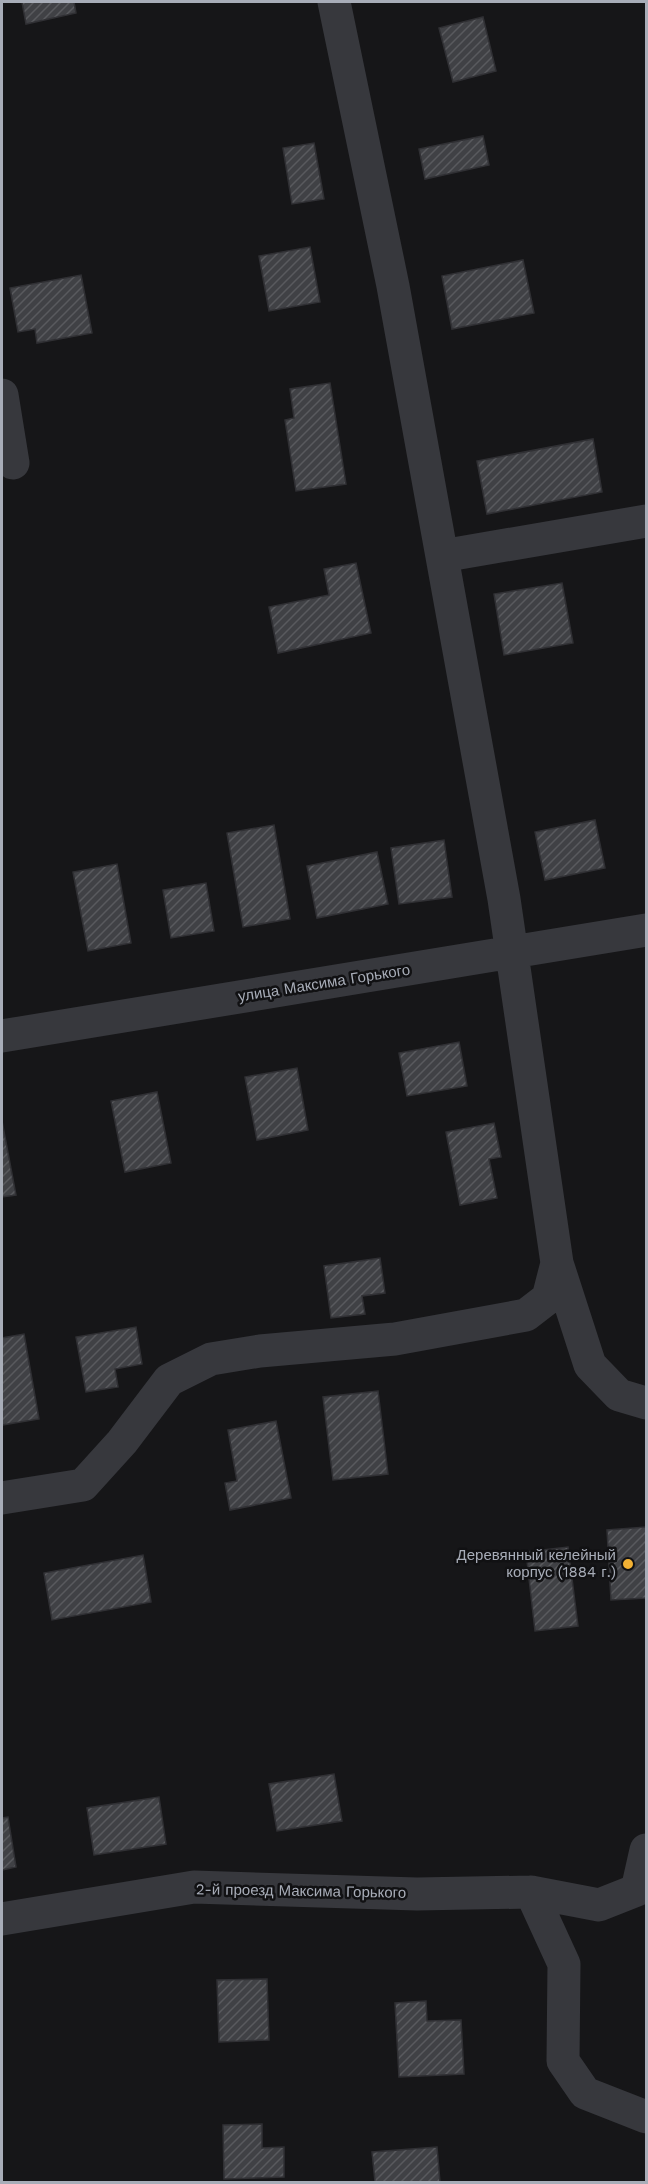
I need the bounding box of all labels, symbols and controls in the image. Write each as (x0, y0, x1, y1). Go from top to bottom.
street label: улица Максима Горького (237, 961, 411, 1005)
place label: Деревянный келейный корпус (1884 г.) (457, 1546, 616, 1581)
marker: Деревянный келейный корпус (1884 г.) (621, 1557, 635, 1571)
street label: 2-й проезд Максима Горького (196, 1880, 406, 1902)

